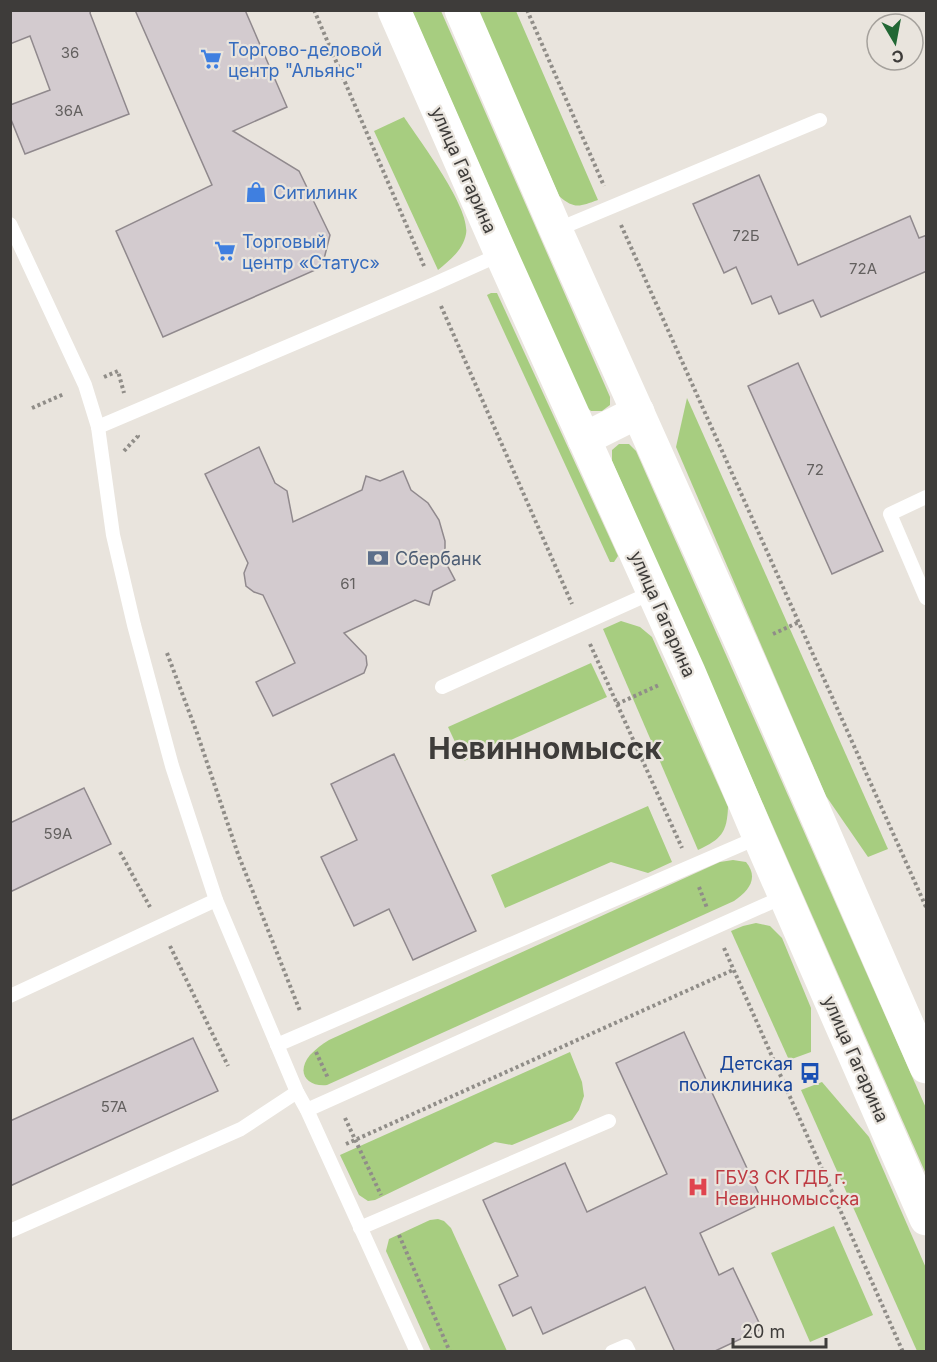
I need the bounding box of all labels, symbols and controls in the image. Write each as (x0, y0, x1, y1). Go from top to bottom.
north arrow (865, 12, 925, 72)
place label: Торгово-деловой центр "Альянс" (228, 39, 382, 81)
house number: 36 (61, 43, 79, 62)
text: С (890, 46, 905, 68)
supermarket icon: Торгово-деловой центр "Альянс" (199, 47, 223, 71)
house number: 36А (55, 101, 83, 120)
street label: улица Гагарина (427, 104, 501, 236)
shop icon: Ситилинк (244, 180, 268, 204)
place label: Ситилинк (273, 182, 358, 203)
house number: 72Б (732, 226, 760, 245)
place label: Торговый центр «Статус» (242, 231, 380, 273)
supermarket icon: Торговый центр «Статус» (213, 239, 237, 263)
house number: 72А (849, 259, 877, 278)
house number: 72 (806, 460, 824, 479)
bank icon: Сбербанк (366, 546, 390, 570)
place label: Сбербанк (395, 548, 482, 569)
street label: улица Гагарина (626, 548, 700, 680)
house number: 61 (340, 574, 356, 593)
district label: Невинномысск (428, 730, 662, 766)
house number: 59А (44, 824, 72, 843)
street label: улица Гагарина (819, 993, 893, 1125)
place label: Детская поликлиника (679, 1053, 793, 1095)
bus stop icon: Детская поликлиника (798, 1061, 822, 1085)
house number: 57А (101, 1097, 127, 1116)
place label: ГБУЗ СК ГДБ г. Невинномысска (715, 1167, 859, 1209)
hospital icon: ГБУЗ СК ГДБ г. Невинномысска (686, 1175, 710, 1199)
scale bar (733, 1311, 826, 1349)
text: 20 m (742, 1321, 785, 1342)

